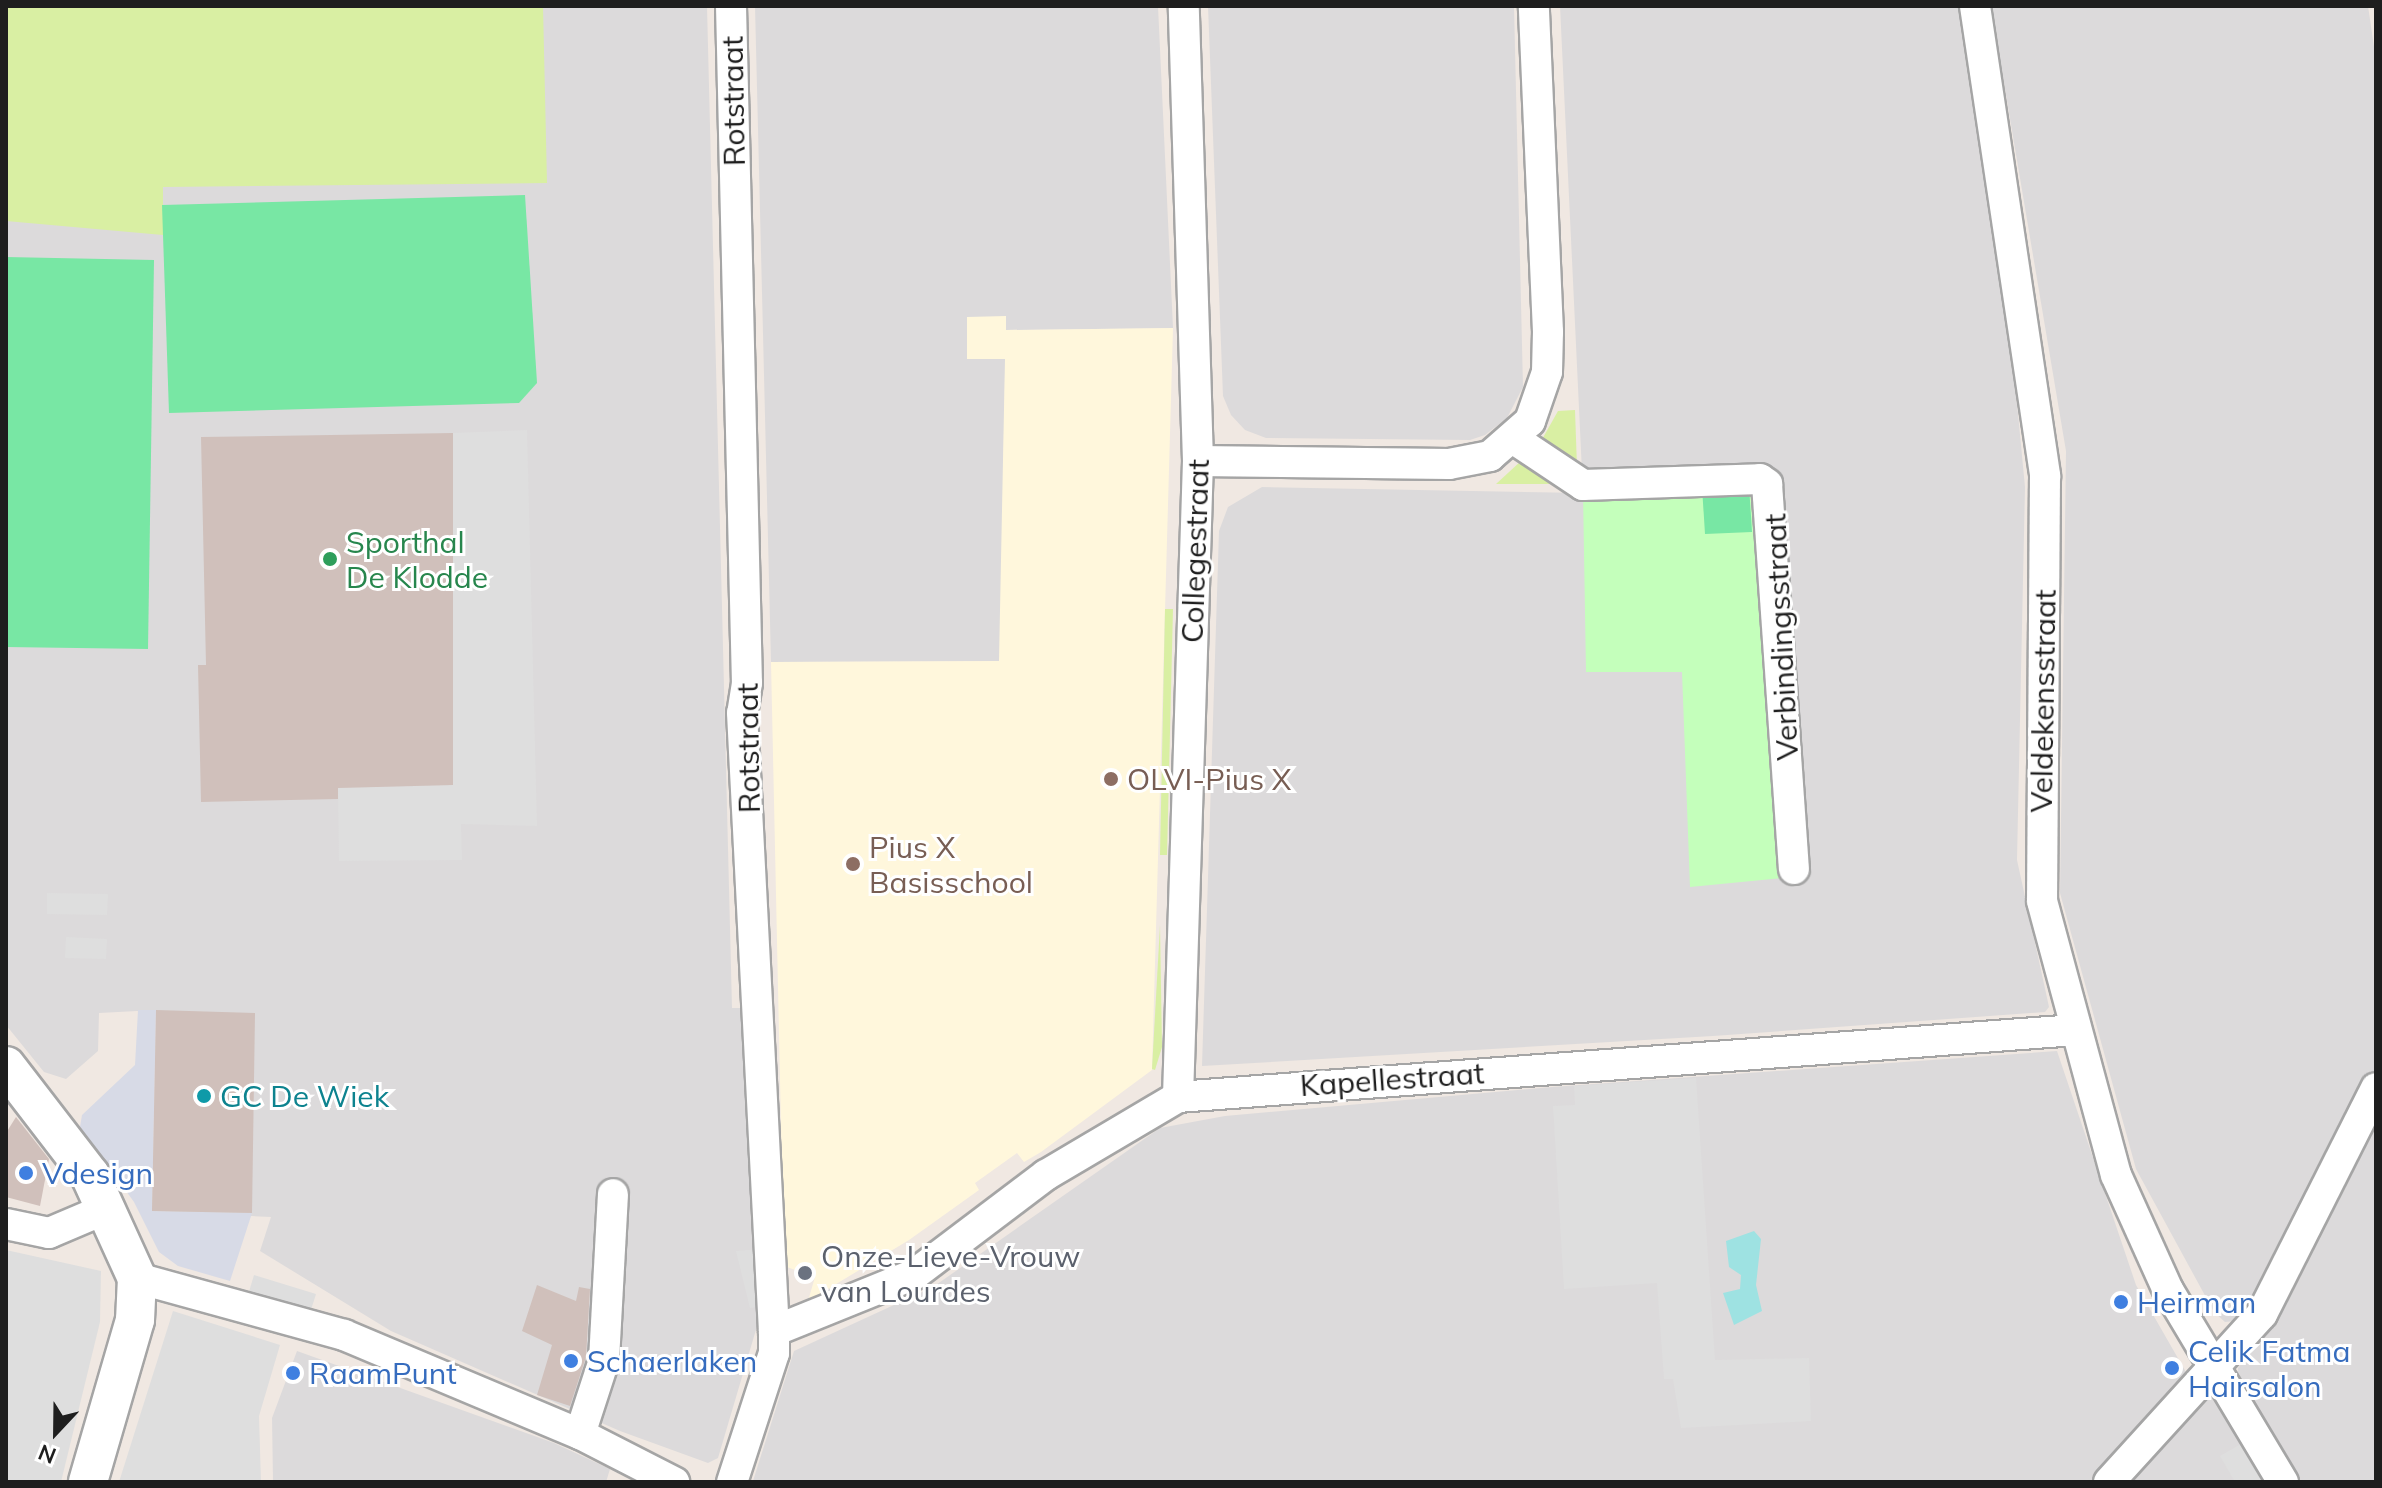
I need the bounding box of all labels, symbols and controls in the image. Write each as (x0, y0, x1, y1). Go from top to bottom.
street label: Rotstraat (714, 36, 752, 166)
street label: Collegestraat (1174, 458, 1216, 644)
street label: Verbindingsstraat (1757, 513, 1805, 761)
place label: Sporthal De Klodde (346, 524, 488, 594)
marker: Sporthal De Klodde (321, 550, 339, 568)
street label: Veldekensstraat (2023, 589, 2063, 813)
street label: Rotstraat (729, 683, 767, 813)
place label: OLVI-Pius X (1127, 761, 1291, 797)
marker: OLVI-Pius X (1102, 770, 1120, 788)
place label: Pius X Basisschool (869, 829, 1033, 900)
marker: Pius X Basisschool (844, 855, 862, 873)
street label: Kapellestraat (1299, 1055, 1485, 1103)
place label: GC De Wiek (220, 1078, 389, 1114)
marker: GC De Wiek (195, 1087, 213, 1105)
place label: Vdesign (42, 1155, 153, 1191)
marker: Vdesign (17, 1164, 35, 1182)
place label: Onze-Lieve-Vrouw van Lourdes (821, 1238, 1080, 1308)
marker: Onze-Lieve-Vrouw van Lourdes (796, 1264, 814, 1282)
place label: Heirman (2137, 1284, 2256, 1320)
marker: Heirman (2112, 1293, 2130, 1311)
place label: Celik Fatma Hairsalon (2188, 1333, 2350, 1404)
place label: Schaerlaken (587, 1343, 757, 1379)
marker: Schaerlaken (562, 1352, 580, 1370)
place label: RaamPunt (309, 1355, 457, 1391)
marker: Celik Fatma Hairsalon (2163, 1359, 2181, 1377)
marker: RaamPunt (284, 1364, 302, 1382)
north arrow (16, 1392, 96, 1472)
text: N (34, 1438, 60, 1470)

